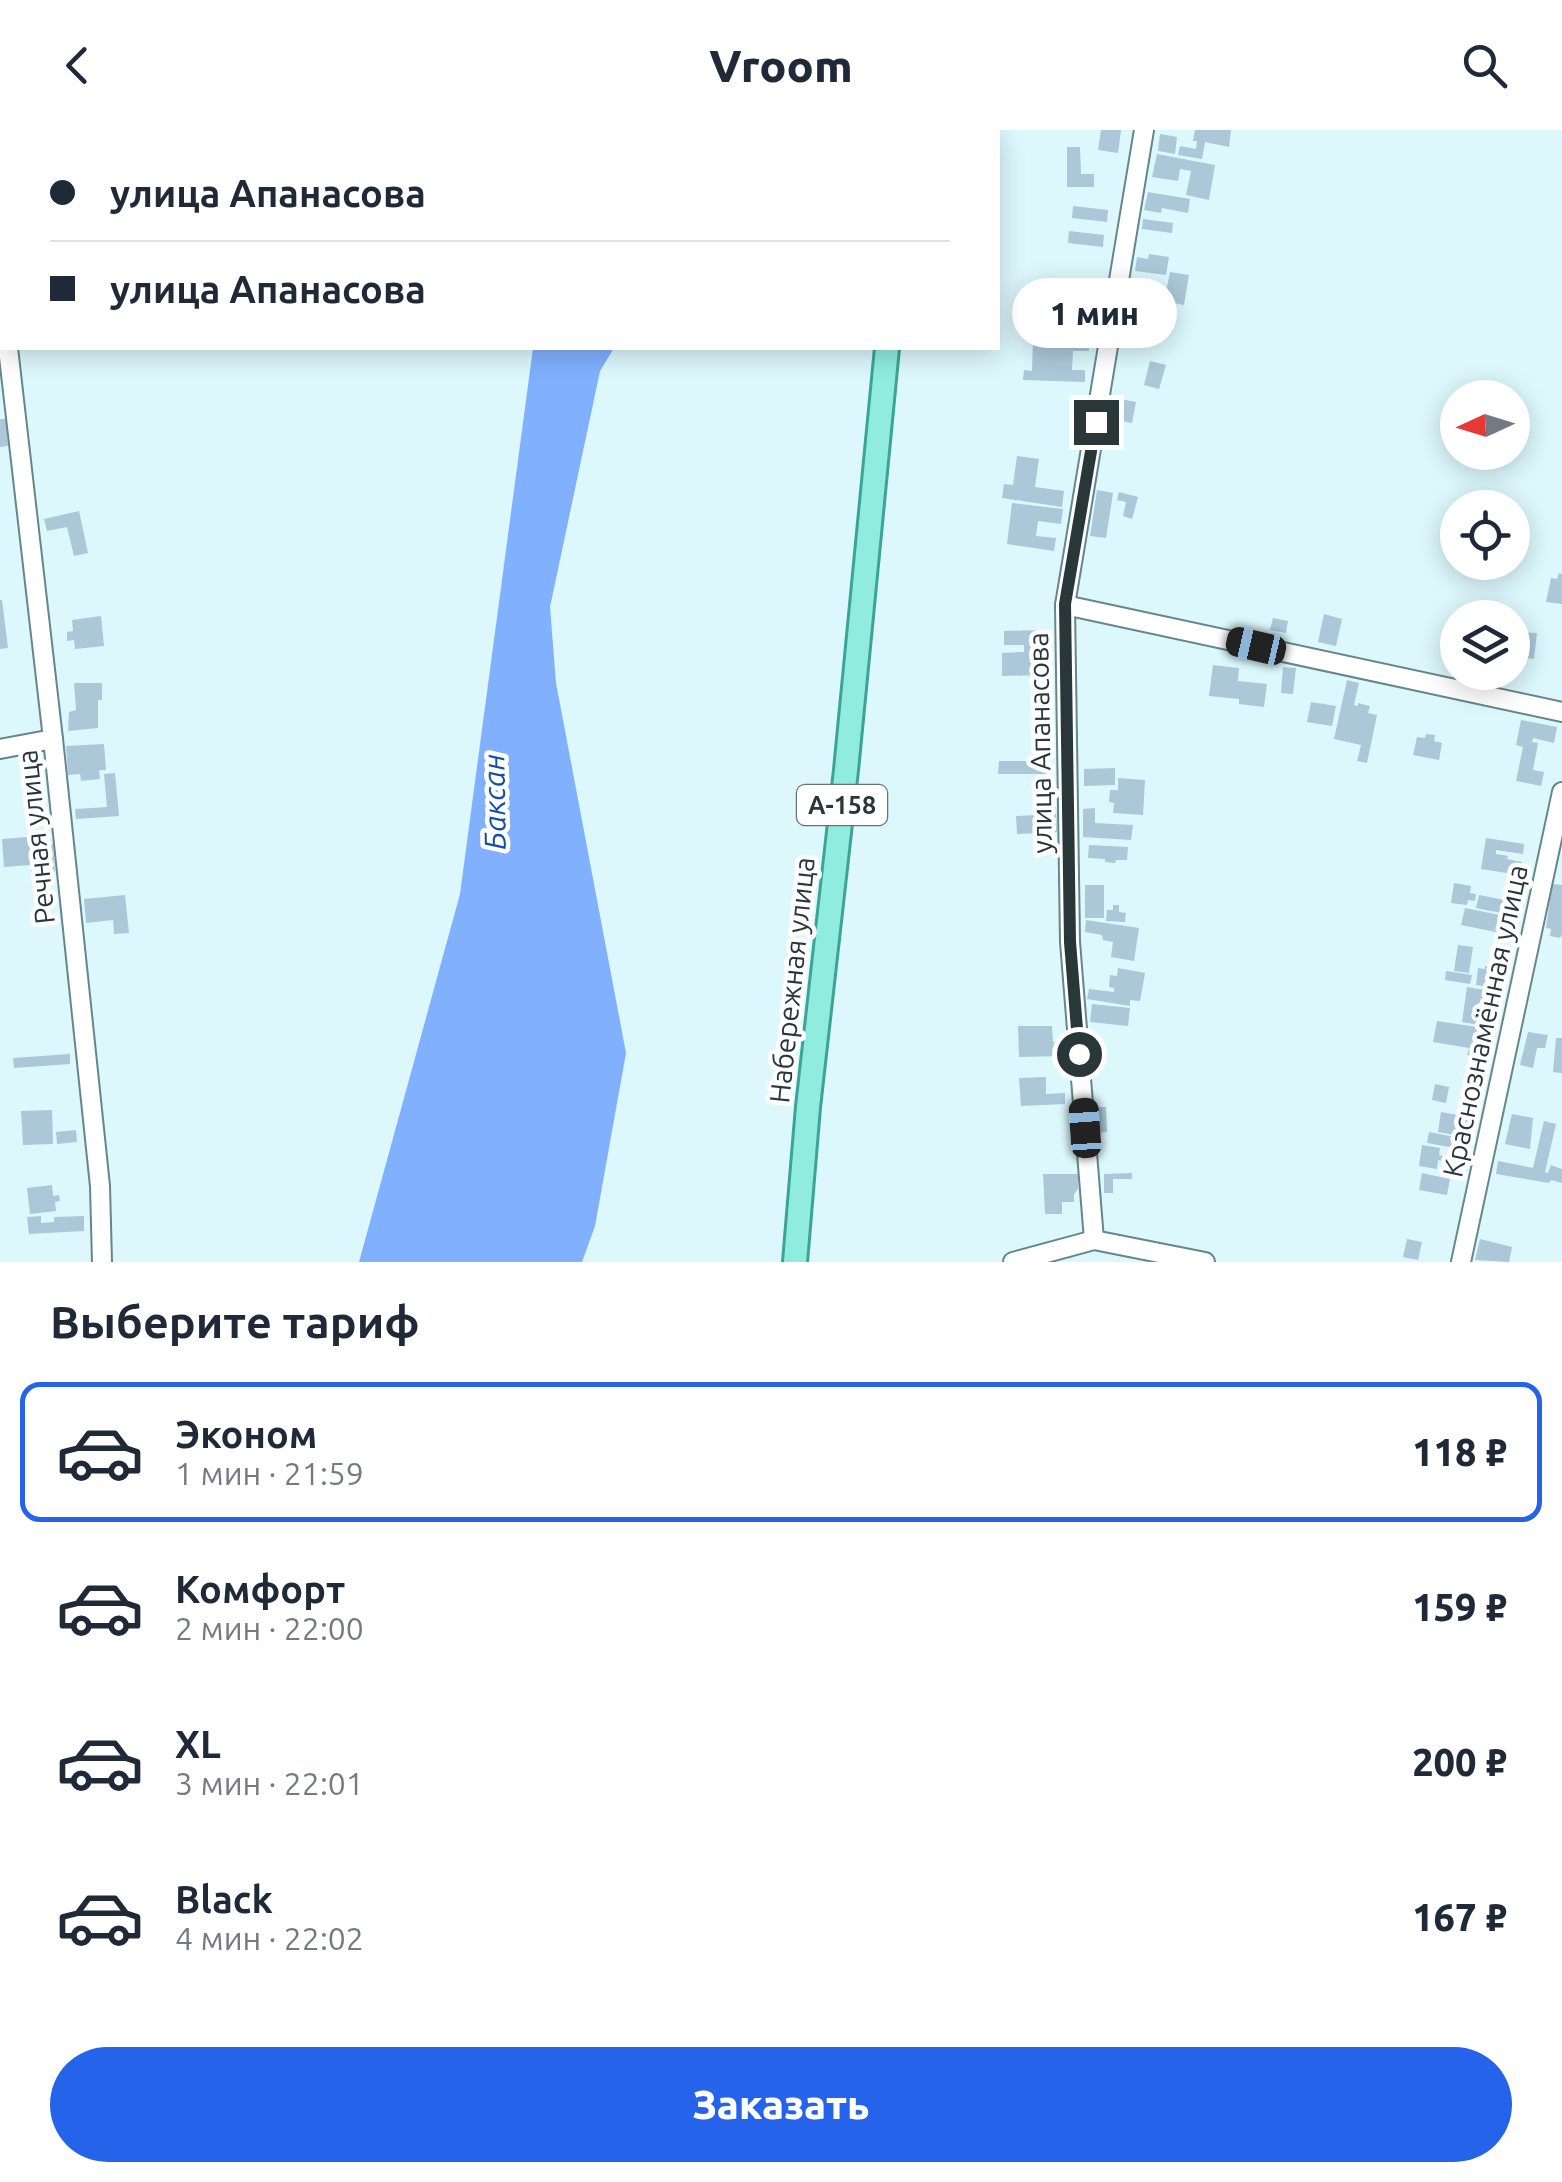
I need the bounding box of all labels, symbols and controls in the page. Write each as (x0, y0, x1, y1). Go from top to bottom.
icon: back (50, 38, 105, 93)
icon: search (1457, 38, 1512, 93)
text: Vroom (709, 40, 853, 91)
text: улица Апанасова (110, 172, 426, 214)
text: улица Апанасова (110, 268, 426, 310)
callout: 1 мин (1014, 277, 1178, 347)
text: 1 мин (1050, 295, 1139, 331)
north arrow (1440, 380, 1530, 470)
map controls (1440, 380, 1530, 690)
route end (1074, 400, 1119, 445)
button: locate (1440, 490, 1530, 580)
button: layers (1440, 600, 1530, 690)
car (1223, 625, 1289, 667)
street label: улица Апанасова (1022, 632, 1057, 854)
street label: Речная улица (11, 748, 60, 926)
water label: Баксан (476, 753, 512, 850)
road number: А-158 (797, 785, 887, 825)
street label: Набережная улица (763, 855, 820, 1104)
street label: Краснознамённая улица (1436, 862, 1533, 1180)
route start (1057, 1032, 1102, 1077)
car (1068, 1097, 1102, 1159)
text: Выберите тариф (50, 1296, 420, 1347)
icon: car (55, 1407, 145, 1497)
text: Эконом (175, 1413, 317, 1455)
text: 118 ₽ (1412, 1431, 1507, 1473)
text: 1 мин · 21:59 (175, 1455, 364, 1491)
icon: car (55, 1562, 145, 1652)
text: Комфорт (175, 1568, 345, 1610)
text: 159 ₽ (1412, 1586, 1507, 1628)
text: 2 мин · 22:00 (175, 1610, 364, 1646)
icon: car (55, 1717, 145, 1807)
text: XL (175, 1723, 221, 1765)
text: 200 ₽ (1412, 1741, 1507, 1783)
text: 3 мин · 22:01 (175, 1765, 364, 1801)
icon: car (55, 1872, 145, 1962)
text: Black (175, 1878, 273, 1920)
text: 167 ₽ (1412, 1896, 1507, 1938)
text: 4 мин · 22:02 (175, 1920, 364, 1956)
button: Заказать (50, 2047, 1512, 2162)

